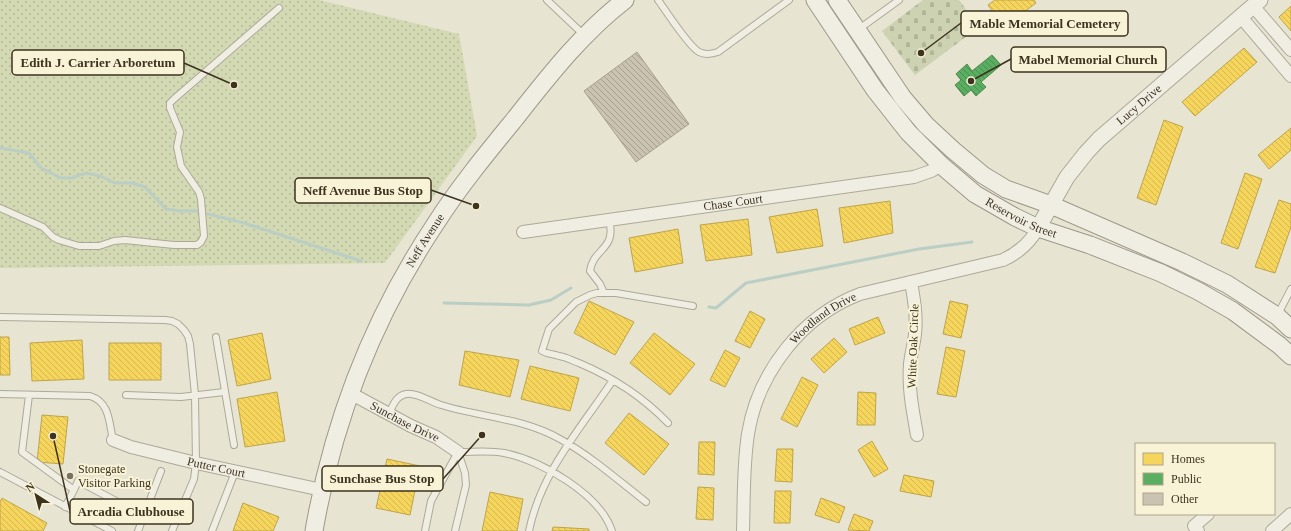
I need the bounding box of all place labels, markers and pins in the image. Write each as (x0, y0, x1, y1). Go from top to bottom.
callout: Mable Memorial Cemetery (961, 11, 1128, 36)
callout: Mabel Memorial Church (1011, 47, 1166, 72)
callout: Edith J. Carrier Arboretum (12, 50, 184, 75)
callout: Neff Avenue Bus Stop (295, 178, 431, 203)
place label: Stonegate Visitor Parking (78, 462, 151, 490)
callout: Sunchase Bus Stop (322, 466, 443, 491)
marker: Stonegate Visitor Parking (65, 471, 75, 481)
callout: Arcadia Clubhouse (70, 499, 193, 524)

